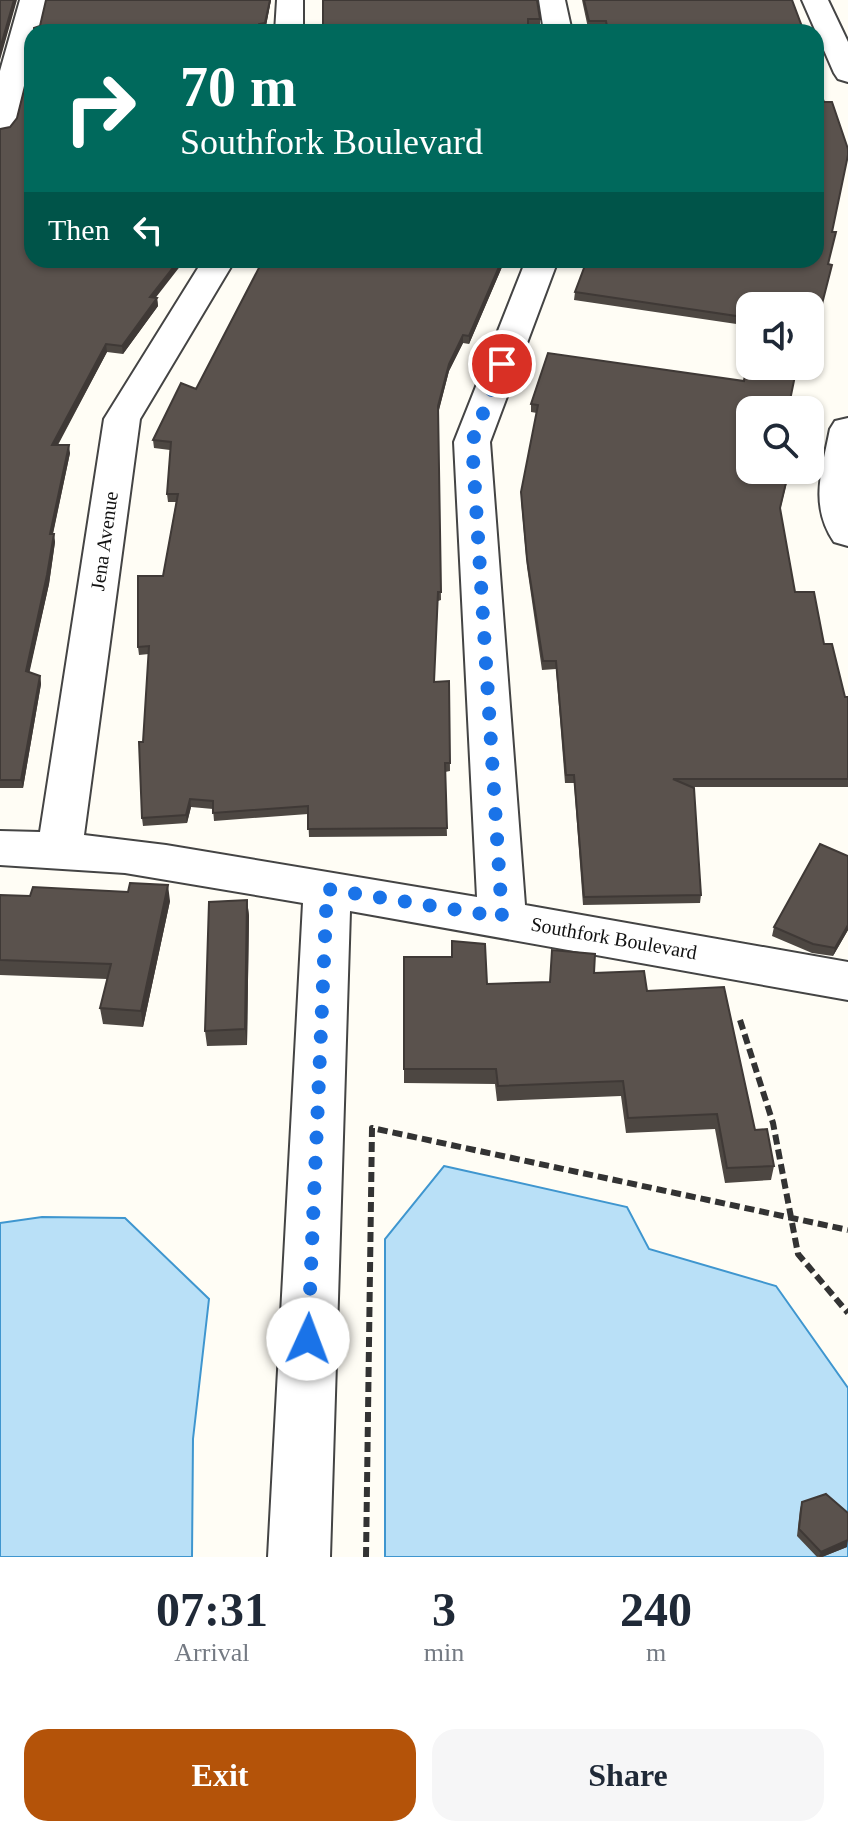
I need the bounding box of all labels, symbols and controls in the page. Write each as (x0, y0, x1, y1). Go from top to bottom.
icon: right (48, 56, 152, 160)
text: 70 m (180, 56, 297, 118)
text: Southfork Boulevard (180, 122, 483, 162)
icon: left (126, 208, 170, 252)
text: Then (48, 213, 110, 246)
map controls (736, 292, 824, 484)
button: sound (736, 292, 824, 380)
pin (468, 330, 536, 398)
icon: arrive (480, 342, 524, 386)
button: search (736, 396, 824, 484)
street label: Jena Avenue (86, 490, 122, 592)
street label: Southfork Boulevard (529, 913, 699, 963)
position arrow (266, 1297, 350, 1381)
text: 07:31 (156, 1583, 268, 1636)
text: 3 (432, 1583, 456, 1636)
text: 240 (620, 1583, 692, 1636)
text: Arrival (174, 1638, 249, 1667)
text: min (424, 1638, 464, 1667)
text: m (646, 1638, 666, 1667)
button: Exit (24, 1729, 416, 1821)
button: Share (432, 1729, 824, 1821)

